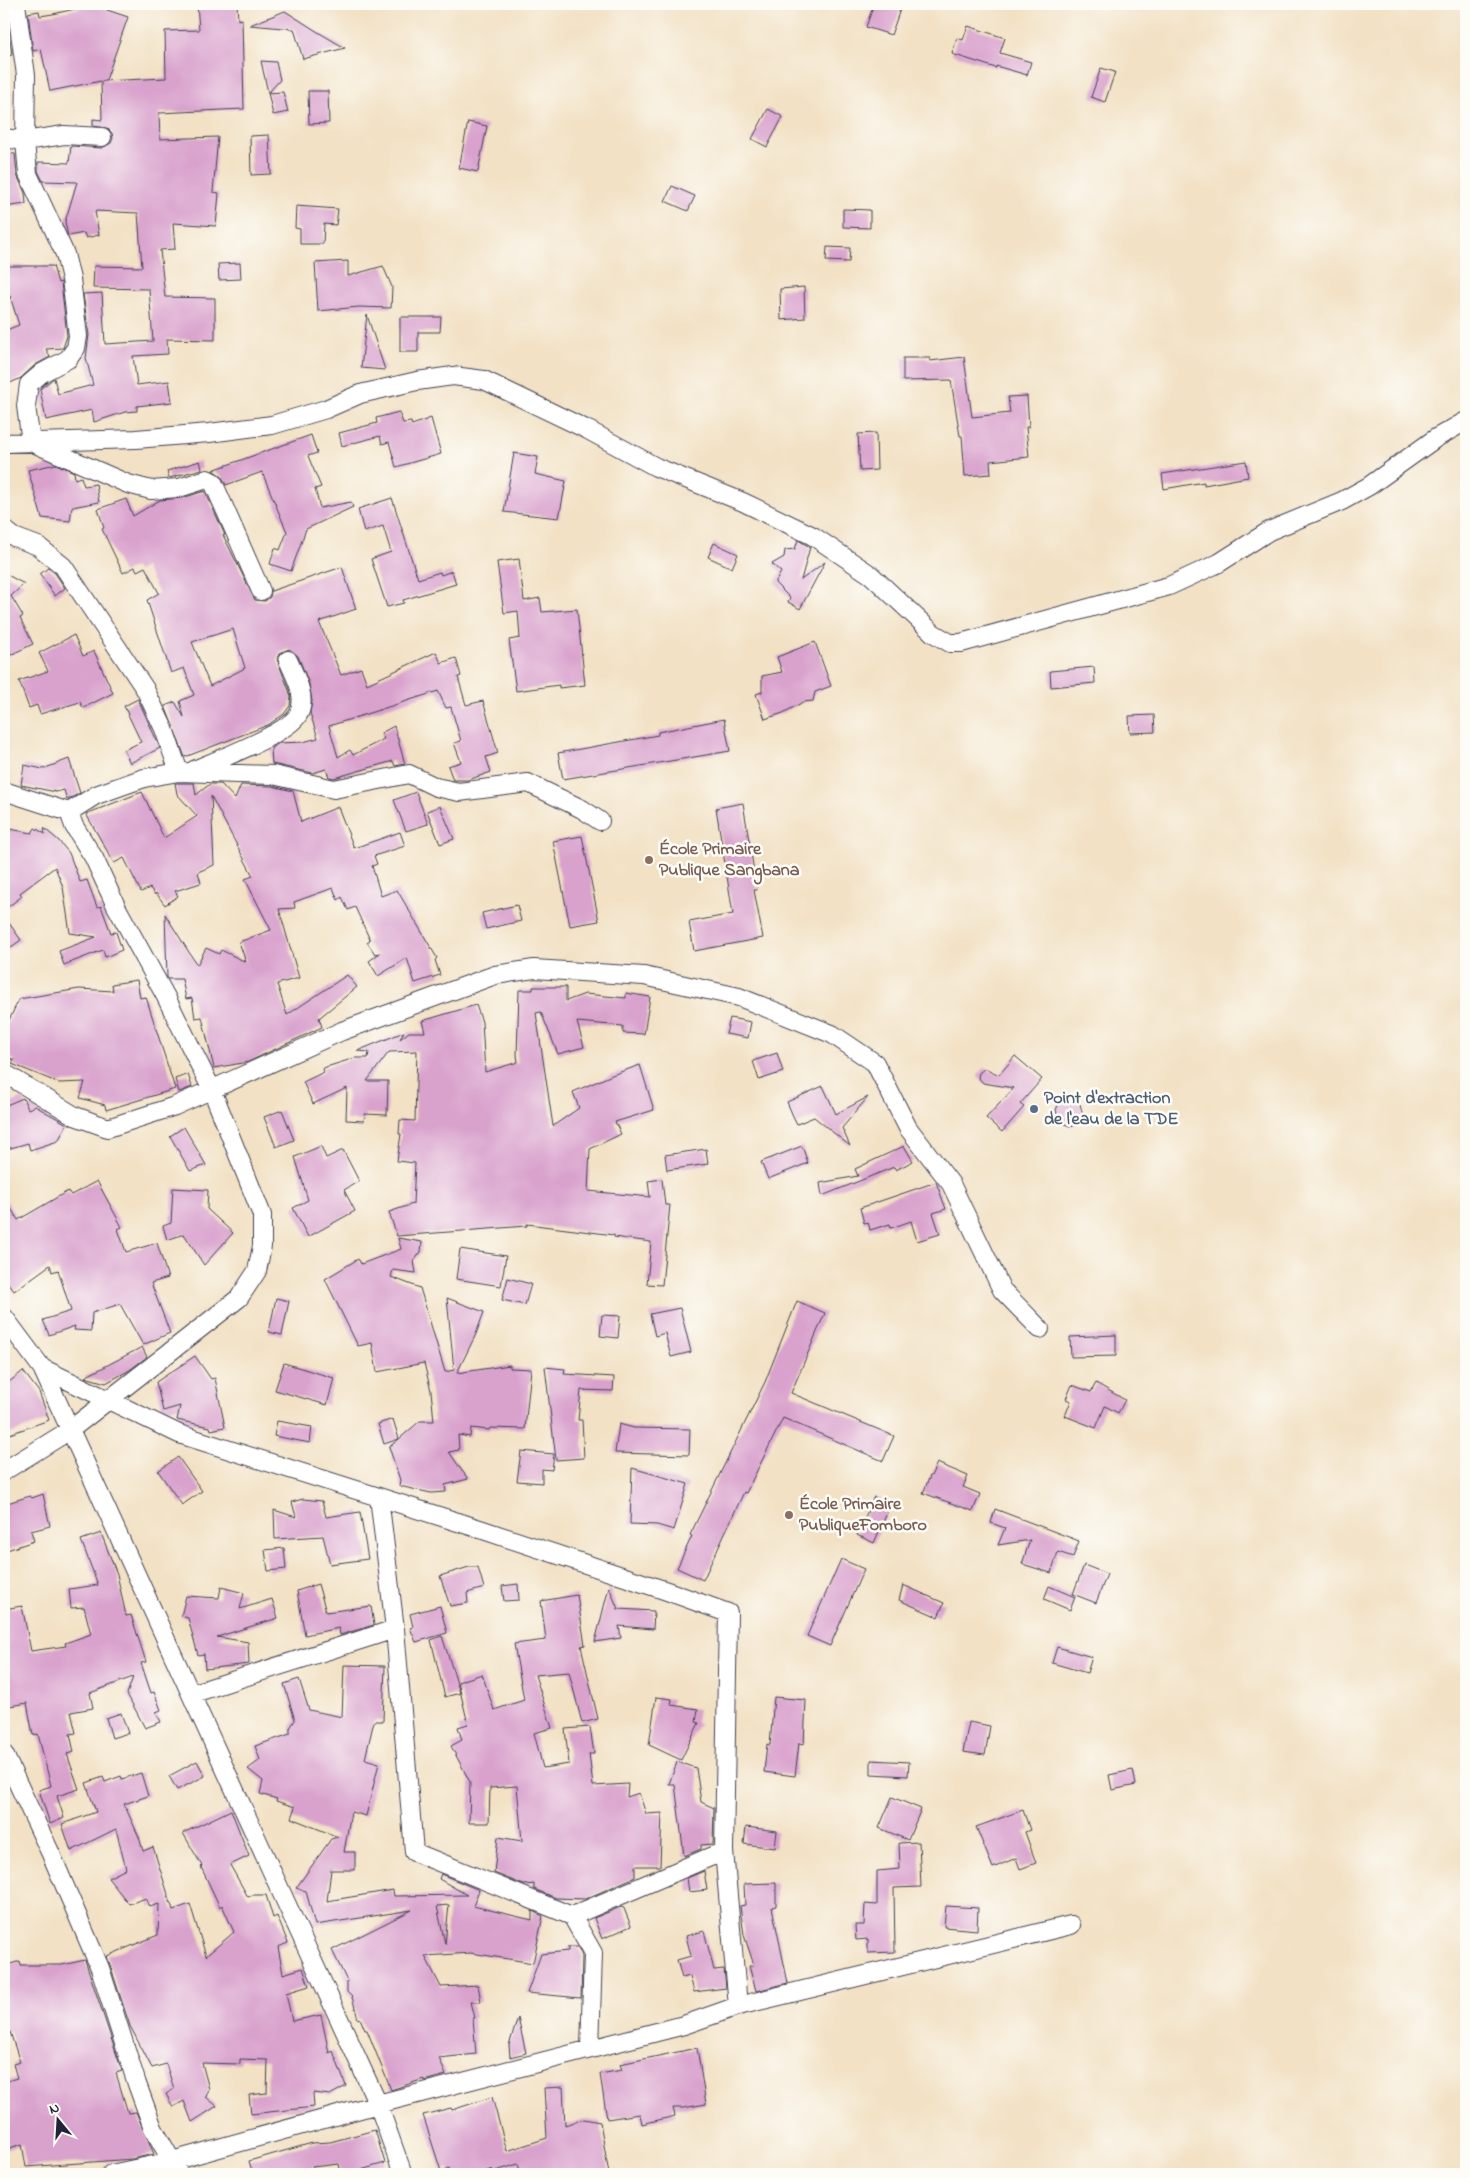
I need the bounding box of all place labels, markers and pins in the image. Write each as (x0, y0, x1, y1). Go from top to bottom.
place label: École Primaire Publique Sangbana (659, 837, 800, 885)
marker: École Primaire Publique Sangbana (643, 854, 655, 866)
place label: Point d'extraction de l'eau de la TDE (1044, 1086, 1179, 1133)
marker: Point d'extraction de l'eau de la TDE (1028, 1103, 1040, 1115)
place label: École Primaire PubliqueFomboro (799, 1492, 927, 1539)
marker: École Primaire PubliqueFomboro (783, 1509, 795, 1521)

